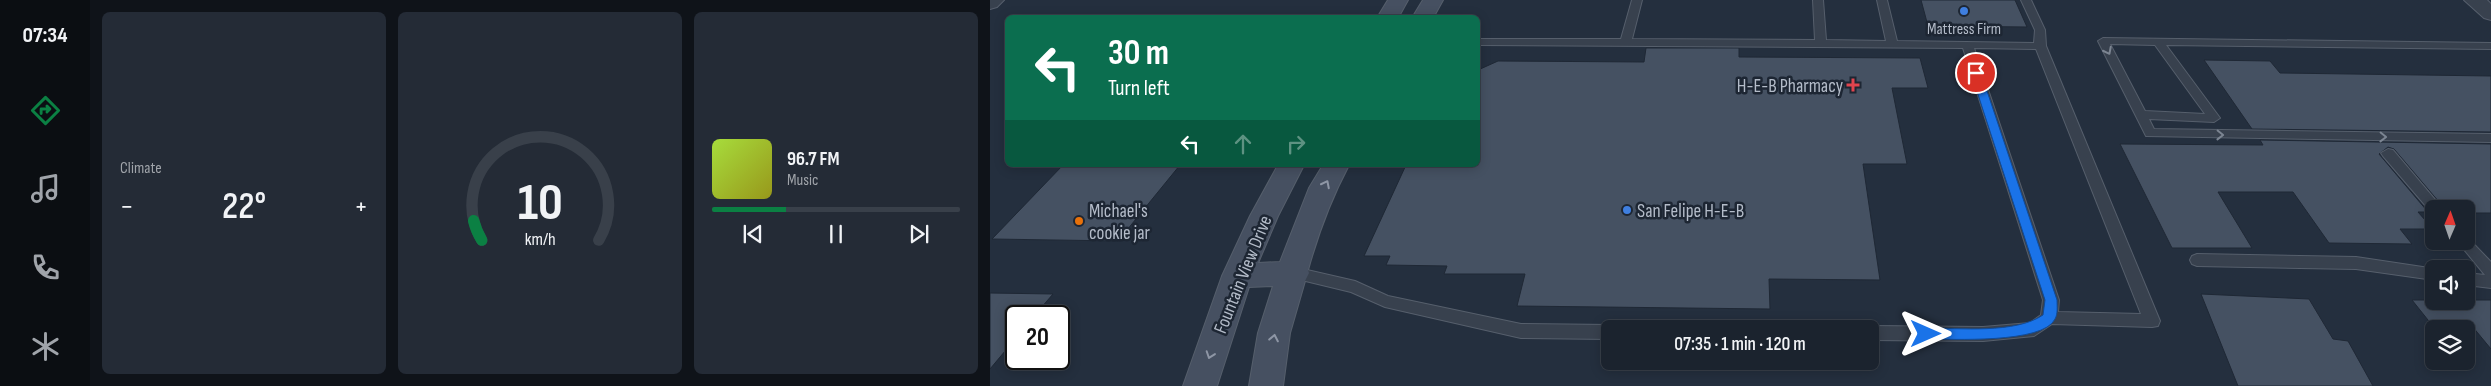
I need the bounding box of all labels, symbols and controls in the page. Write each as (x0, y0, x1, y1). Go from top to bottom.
marker: Mattress Firm (1958, 5, 1970, 17)
place label: Mattress Firm (1927, 20, 2001, 39)
text: 07:34 (23, 22, 67, 49)
text: 30 m (1108, 32, 1169, 75)
icon: left (1025, 35, 1090, 100)
one-way arrow (2102, 46, 2112, 55)
pin (1955, 52, 1997, 94)
icon: arrive (1962, 59, 1990, 87)
text: Turn left (1108, 75, 1170, 102)
place label: H-E-B Pharmacy (1737, 75, 1844, 98)
marker: H-E-B Pharmacy (1847, 79, 1859, 91)
icon: directions (28, 93, 63, 128)
one-way arrow (2216, 129, 2224, 140)
icon: left (1176, 130, 1204, 158)
icon: ahead (1229, 130, 1257, 158)
icon: right (1282, 130, 1310, 158)
one-way arrow (2379, 132, 2387, 142)
text: 96.7 FM (787, 148, 839, 171)
text: Climate (120, 159, 162, 178)
icon: music (28, 171, 63, 206)
text: Music (787, 171, 818, 190)
text: 10 (517, 172, 563, 235)
one-way arrow (1320, 181, 1330, 190)
text: 22° (222, 184, 266, 229)
text: − (120, 190, 134, 223)
text: + (354, 190, 368, 223)
place label: Michael's cookie jar (1089, 200, 1150, 245)
place label: San Felipe H-E-B (1637, 200, 1744, 223)
north arrow (2425, 200, 2475, 250)
map controls (2425, 200, 2475, 370)
marker: San Felipe H-E-B (1621, 204, 1633, 216)
street label: Fountain View Drive (1209, 212, 1278, 337)
marker: Michael's cookie jar (1073, 215, 1085, 227)
icon: previous (739, 220, 767, 248)
icon: pause (822, 220, 850, 248)
icon: next (905, 220, 933, 248)
text: km/h (525, 229, 555, 250)
icon: phone (28, 250, 63, 285)
button: sound (2425, 260, 2475, 310)
speed limit sign: 20 (1005, 305, 1070, 370)
position arrow (1899, 307, 1951, 359)
button: layers (2425, 320, 2475, 370)
icon: climate (28, 329, 63, 364)
one-way arrow (1268, 333, 1278, 342)
text: 07:35 · 1 min · 120 m (1674, 333, 1806, 356)
one-way arrow (1206, 350, 1216, 359)

